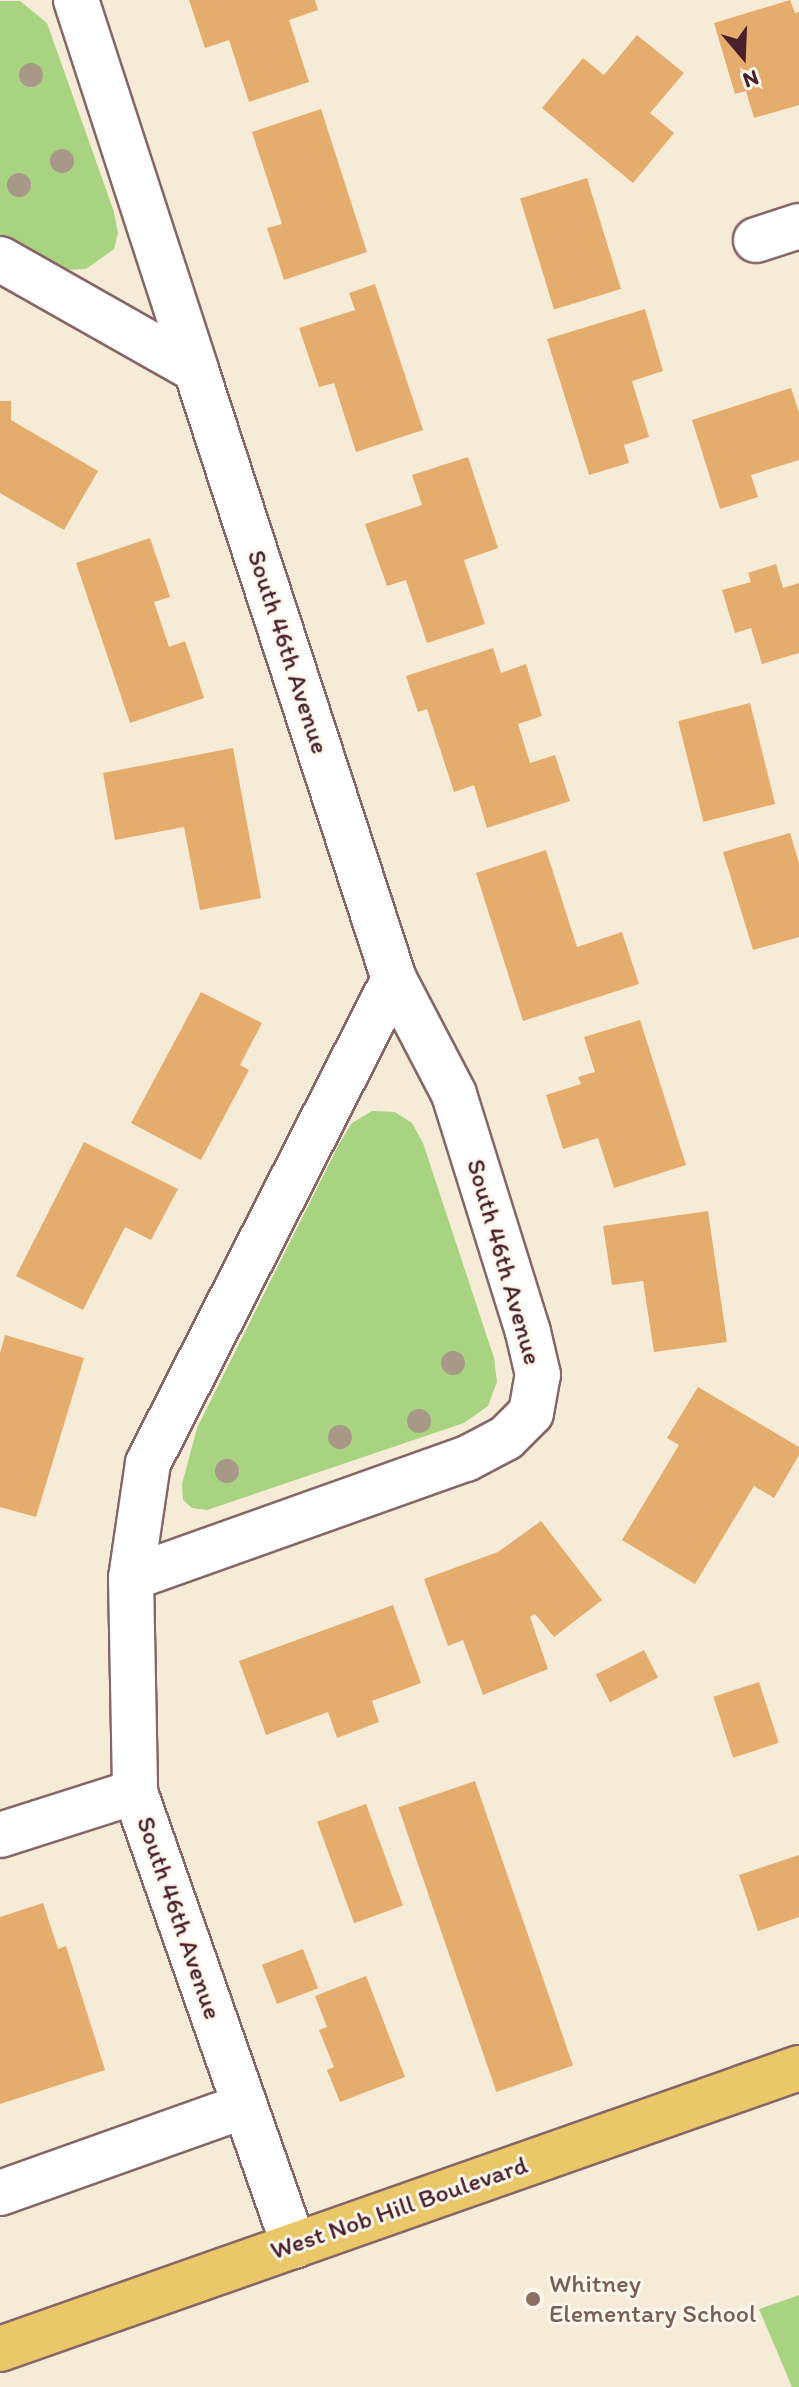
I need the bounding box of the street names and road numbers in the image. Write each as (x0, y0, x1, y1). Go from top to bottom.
street label: South 46th Avenue (241, 547, 335, 757)
street label: South 46th Avenue (460, 1156, 548, 1368)
street label: South 46th Avenue (130, 1813, 228, 2023)
street label: West Nob Hill Boulevard (266, 2149, 532, 2267)

